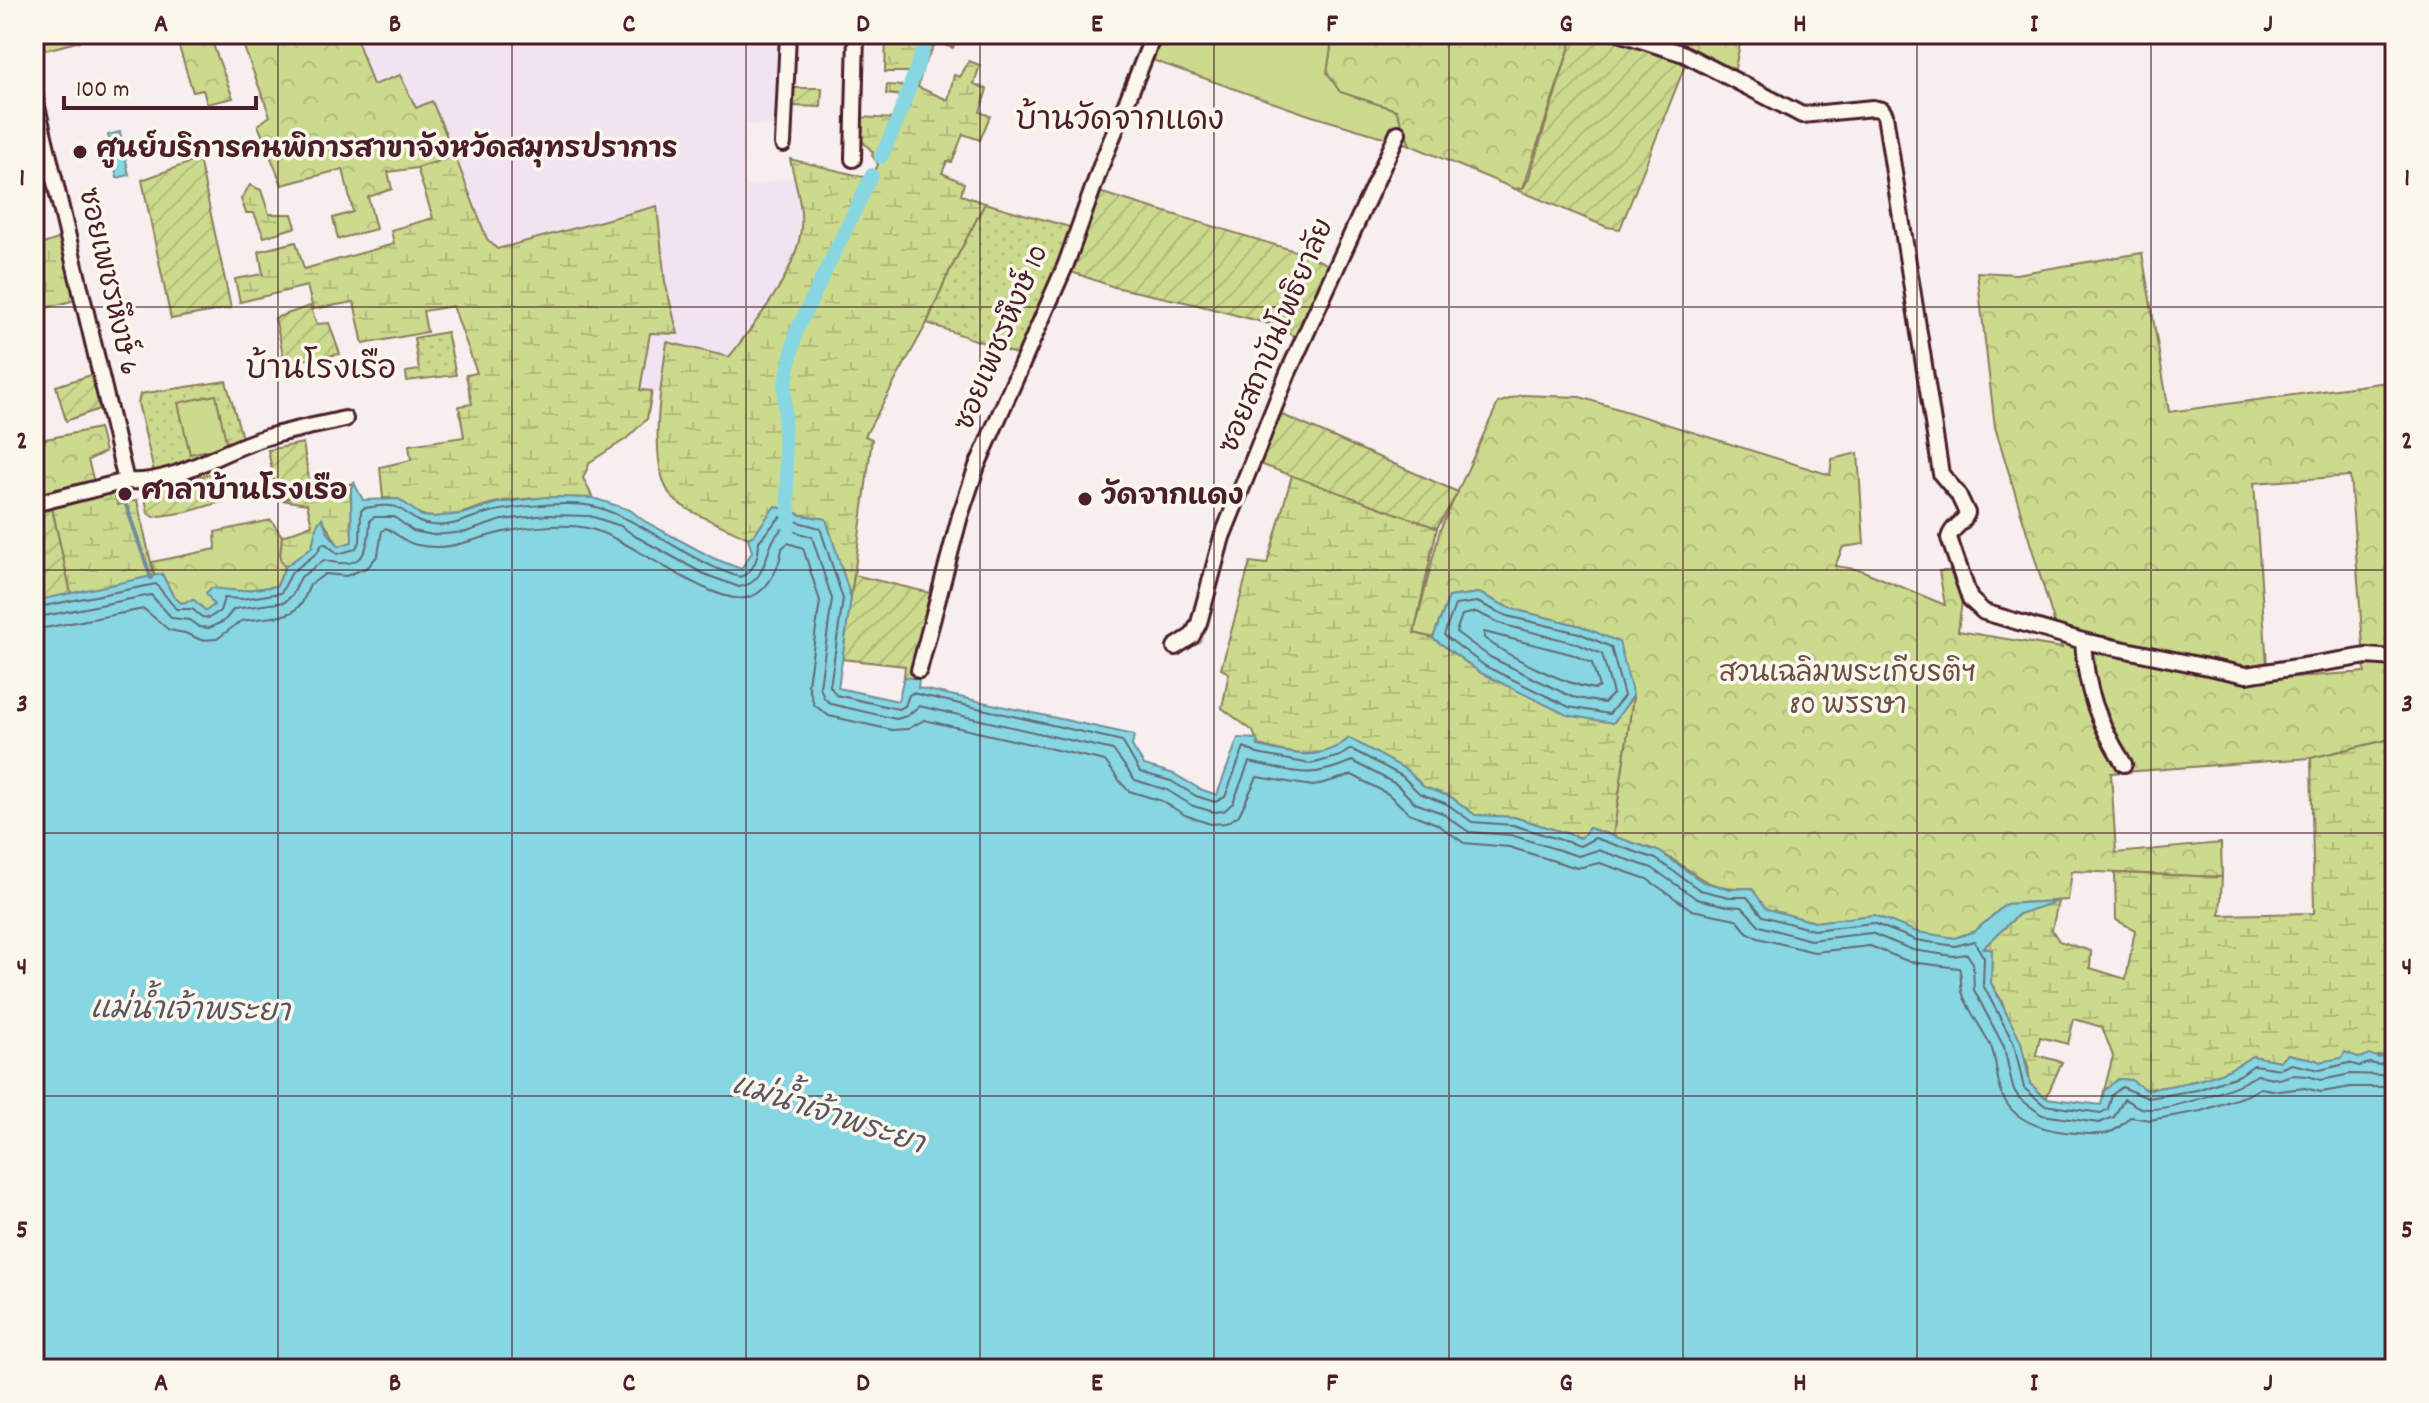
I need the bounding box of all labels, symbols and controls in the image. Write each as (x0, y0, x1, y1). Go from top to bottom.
text: A (154, 7, 168, 44)
text: B (389, 7, 401, 44)
text: C (623, 7, 636, 44)
text: D (856, 7, 870, 44)
text: E (1091, 7, 1103, 44)
text: F (1326, 7, 1338, 44)
text: G (1559, 7, 1573, 44)
text: H (1793, 7, 1807, 44)
text: I (2030, 7, 2039, 44)
text: J (2263, 7, 2273, 44)
scale bar (64, 60, 256, 110)
text: 100 m (76, 74, 129, 108)
district label: บ้านวัดจากแดง (1016, 97, 1224, 146)
place label: ศูนย์บริการคนพิการสาขาจังหวัดสมุทรปราการ (96, 129, 677, 172)
marker: ศูนย์บริการคนพิการสาขาจังหวัดสมุทรปราการ (71, 143, 89, 161)
text: 1 (19, 161, 25, 198)
text: 1 (2404, 161, 2410, 198)
street label: ซอยเพชรหึงษ์ 6 (65, 184, 151, 380)
street label: ซอยสถาบันโพธิยาลัย (1208, 212, 1347, 461)
street label: ซอยเพชรหึงษ์ 10 (943, 238, 1061, 438)
district label: บ้านโรงเรือ (246, 346, 396, 395)
text: 2 (16, 424, 28, 461)
text: 2 (2401, 424, 2413, 461)
place label: ศาลาบ้านโรงเรือ (141, 471, 348, 514)
place label: วัดจากแดง (1101, 478, 1244, 519)
marker: ศาลาบ้านโรงเรือ (116, 485, 134, 503)
marker: วัดจากแดง (1076, 490, 1094, 508)
park label: สวนเฉลิมพระเกียรติฯ 80 พรรษา (1719, 654, 1977, 728)
text: 3 (16, 687, 28, 724)
text: 3 (2401, 687, 2413, 724)
text: 4 (17, 950, 27, 987)
text: 4 (2402, 950, 2412, 987)
water label: แม่น้ำเจ้าพระยา (90, 979, 292, 1036)
water label: แม่น้ำเจ้าพระยา (725, 1055, 934, 1169)
text: 5 (16, 1213, 28, 1250)
text: 5 (2401, 1213, 2413, 1250)
text: A (154, 1366, 168, 1403)
text: B (389, 1366, 401, 1403)
text: C (623, 1366, 636, 1403)
text: D (856, 1366, 870, 1403)
text: E (1091, 1366, 1103, 1403)
text: F (1326, 1366, 1338, 1403)
text: G (1559, 1366, 1573, 1403)
text: H (1793, 1366, 1807, 1403)
text: I (2030, 1366, 2039, 1403)
text: J (2263, 1366, 2273, 1403)

